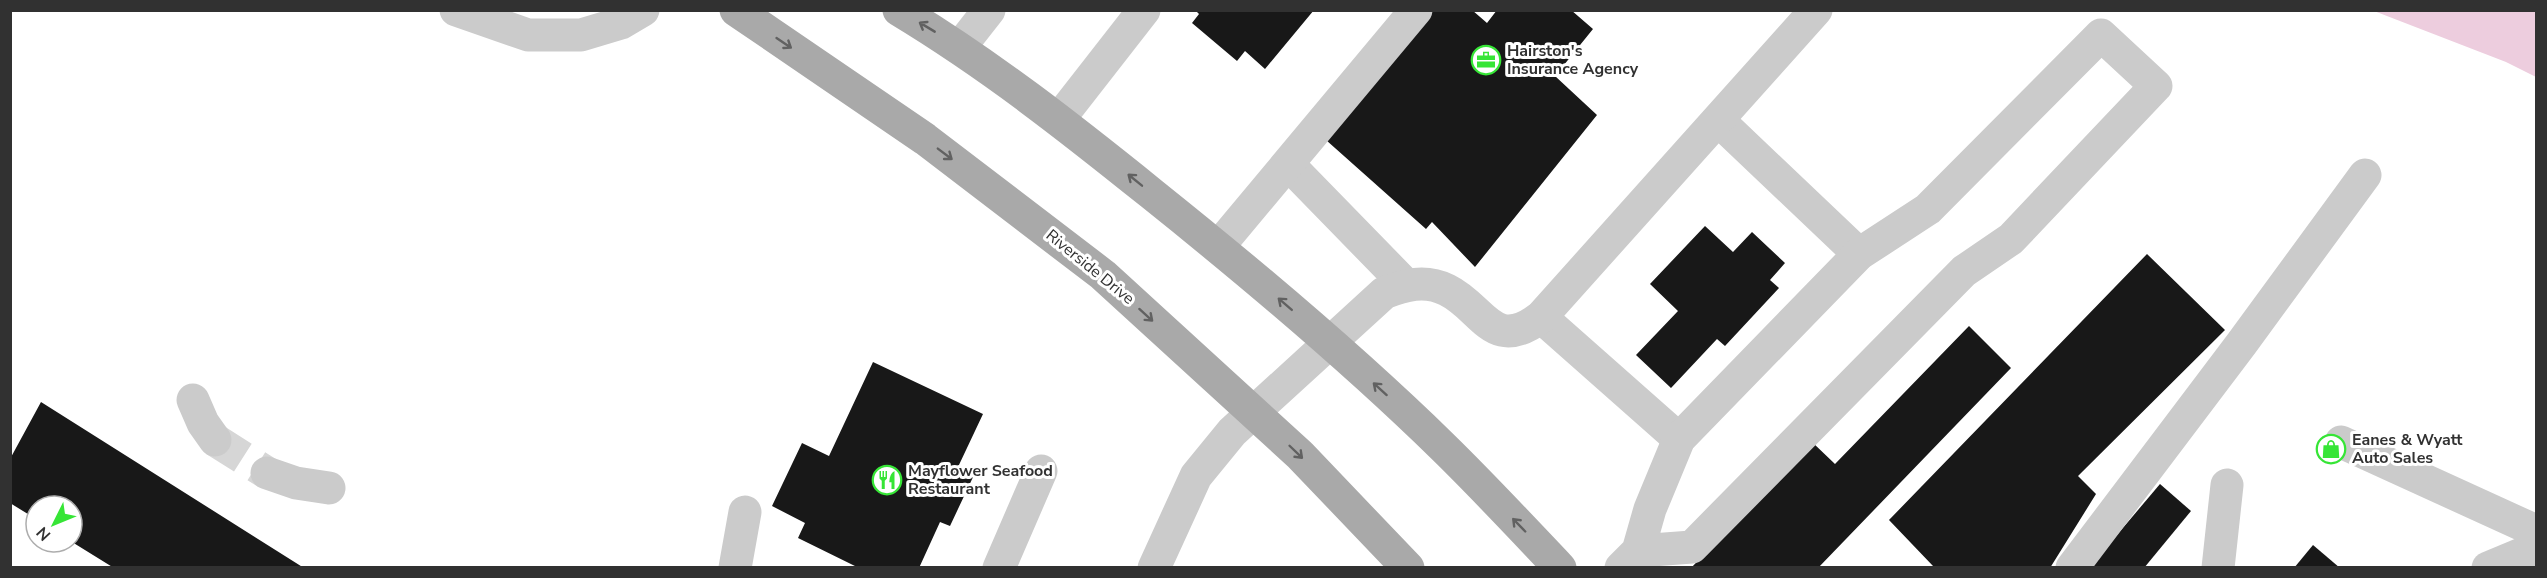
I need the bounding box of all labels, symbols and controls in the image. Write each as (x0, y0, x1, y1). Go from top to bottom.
one-way arrow (919, 21, 936, 33)
one-way arrow (775, 37, 792, 49)
place label: Hairston's Insurance Agency (1507, 40, 1639, 80)
office icon: Hairston's Insurance Agency (1470, 44, 1502, 76)
one-way arrow (936, 147, 952, 160)
one-way arrow (1128, 173, 1143, 187)
street label: Riverside Drive (1041, 224, 1139, 310)
one-way arrow (1277, 298, 1293, 311)
one-way arrow (1138, 307, 1153, 321)
one-way arrow (1373, 382, 1388, 396)
place label: Eanes & Wyatt Auto Sales (2352, 429, 2463, 469)
shop icon: Eanes & Wyatt Auto Sales (2315, 433, 2347, 465)
one-way arrow (1289, 445, 1304, 459)
place label: Mayflower Seafood Restaurant (908, 460, 1053, 500)
restaurant icon: Mayflower Seafood Restaurant (871, 464, 903, 496)
north arrow (24, 494, 84, 554)
one-way arrow (1512, 518, 1527, 533)
text: N (32, 522, 56, 545)

